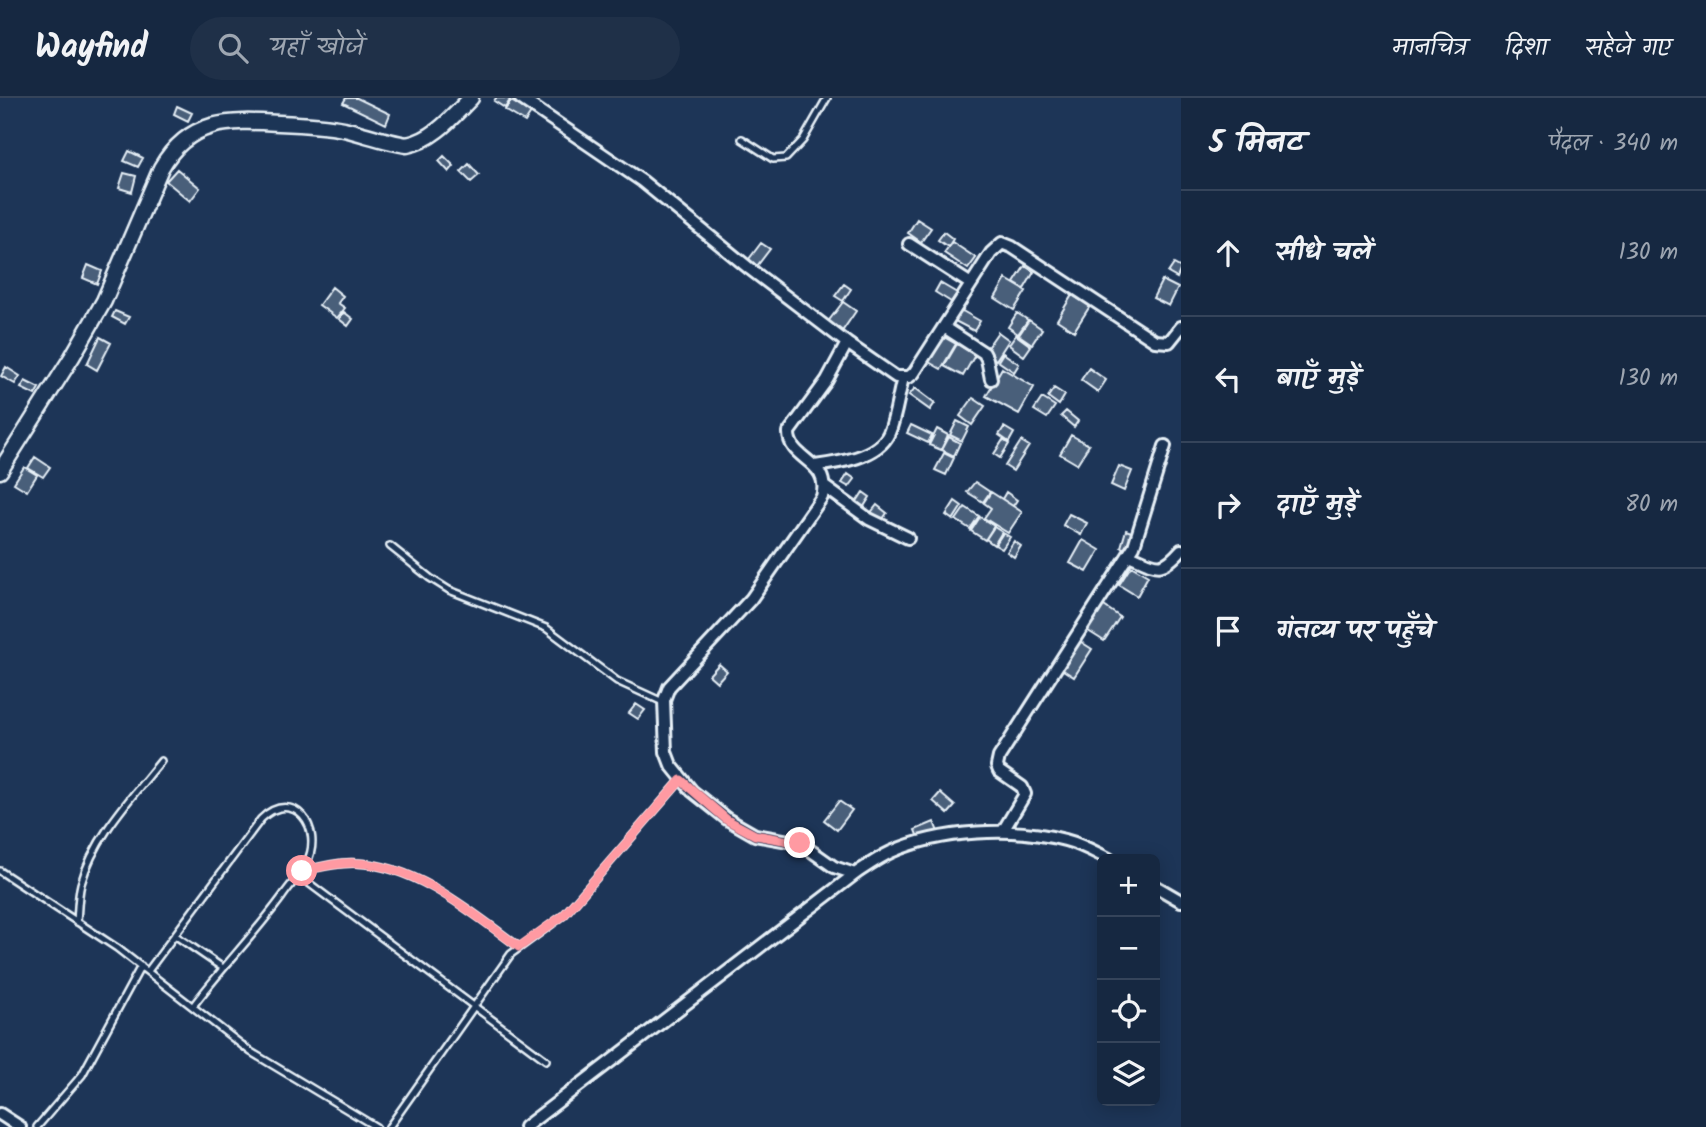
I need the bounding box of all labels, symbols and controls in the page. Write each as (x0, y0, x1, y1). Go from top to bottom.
search box (190, 17, 680, 80)
text: Wayfind (35, 22, 148, 75)
text: यहाँ खोजें (270, 27, 364, 69)
icon: search (214, 29, 252, 67)
text: मानचित्र (1392, 29, 1467, 68)
text: दिशा (1505, 29, 1547, 68)
text: सहेजे गए (1585, 29, 1671, 68)
text: 5 मिनट (1209, 120, 1304, 168)
text: पैदल · 340 m (1548, 126, 1678, 162)
text: सीधे चलें (1276, 232, 1372, 274)
icon: ahead (1209, 234, 1247, 272)
text: 130 m (1619, 235, 1678, 271)
text: बाएँ मुड़ें (1276, 358, 1359, 400)
icon: left (1209, 360, 1247, 398)
text: 130 m (1619, 361, 1678, 397)
text: दाएँ मुड़ें (1276, 484, 1357, 526)
icon: right (1209, 486, 1247, 524)
text: 80 m (1625, 487, 1678, 523)
text: गंतव्य पर पहुँचे (1276, 610, 1433, 652)
icon: arrive (1209, 612, 1247, 650)
route end (784, 827, 815, 858)
map controls (1097, 854, 1160, 1106)
button: + (1097, 854, 1160, 917)
route start (286, 855, 317, 886)
button: − (1097, 917, 1160, 980)
button: locate (1097, 980, 1160, 1043)
button: layers (1097, 1043, 1160, 1106)

